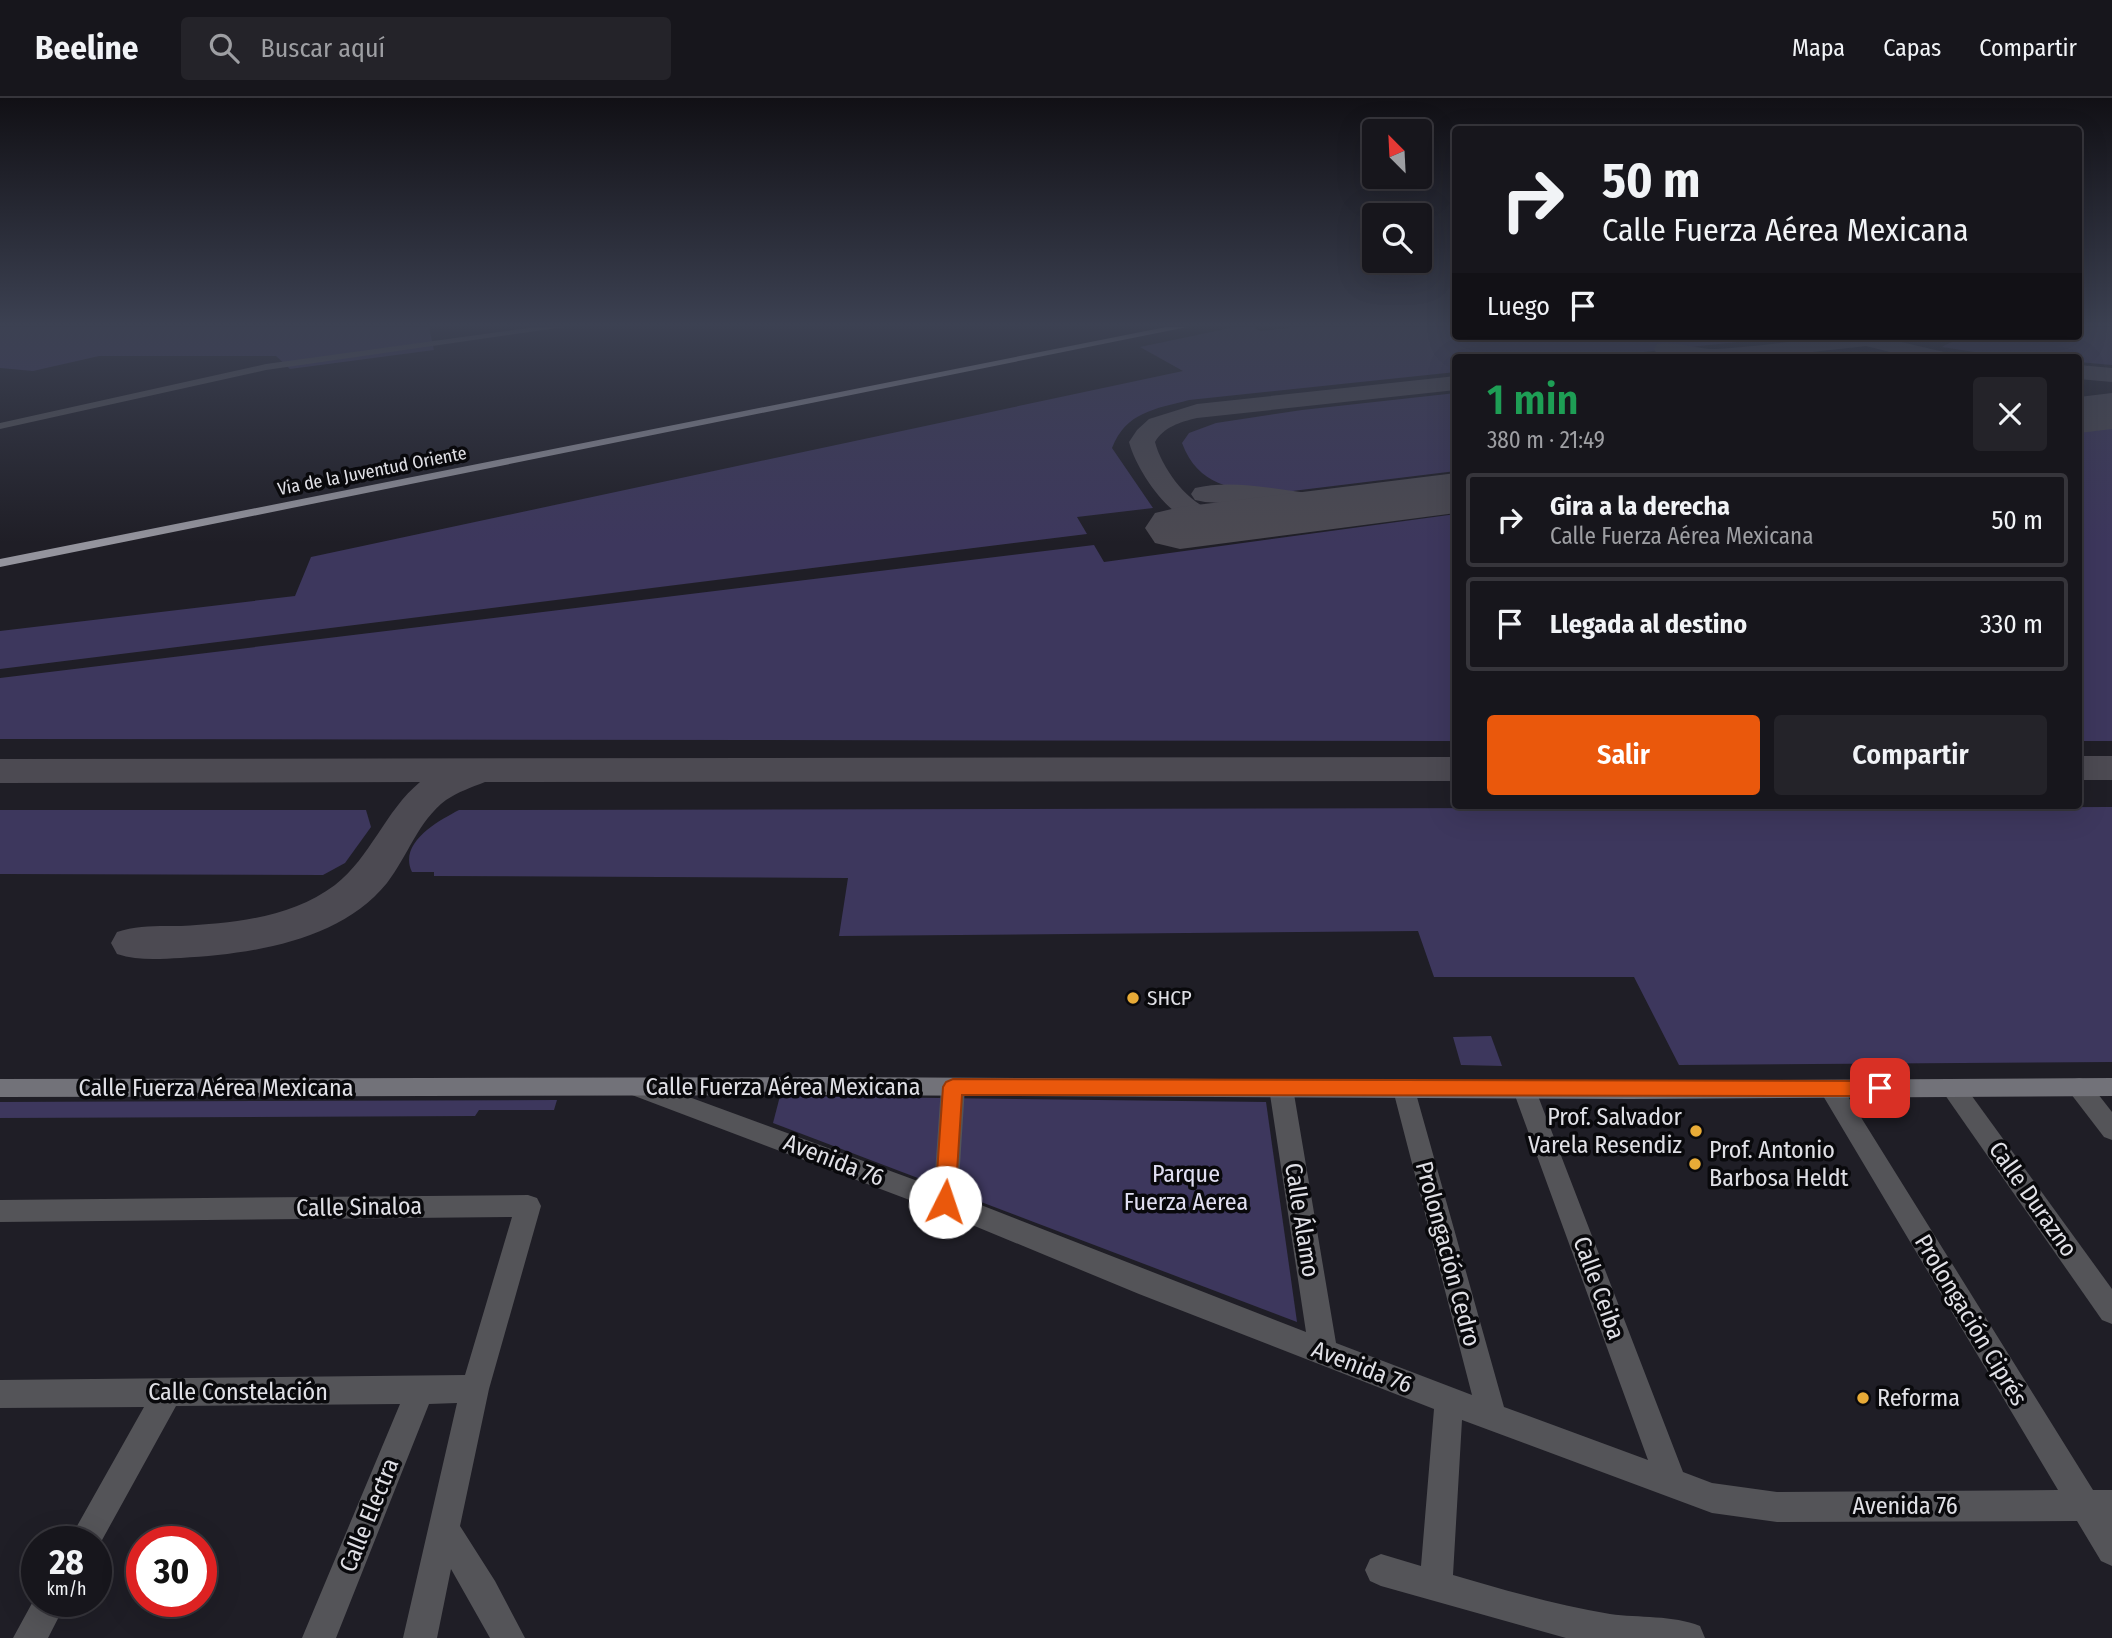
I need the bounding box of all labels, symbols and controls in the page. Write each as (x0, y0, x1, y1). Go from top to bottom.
search box (181, 17, 671, 80)
text: Beeline (35, 28, 139, 68)
icon: search (205, 29, 243, 67)
text: Buscar aquí (261, 33, 385, 64)
text: Mapa (1792, 34, 1845, 62)
text: Capas (1883, 34, 1941, 62)
text: Compartir (1979, 34, 2077, 62)
north arrow (1362, 119, 1432, 189)
map controls (1362, 119, 1432, 273)
text: 50 m (1602, 151, 1700, 210)
icon: right (1487, 154, 1578, 245)
button: search (1362, 203, 1432, 273)
text: Calle Fuerza Aérea Mexicana (1602, 211, 1969, 249)
icon: arrive (1564, 287, 1602, 325)
text: Luego (1487, 291, 1550, 322)
text: 1 min (1487, 375, 1578, 425)
button: close (1973, 377, 2047, 451)
text: 380 m · 21:49 (1487, 426, 1605, 454)
street label: Via de la Juventud Oriente (276, 442, 468, 500)
text: Gira a la derecha (1550, 491, 1730, 522)
icon: right (1491, 501, 1529, 539)
text: 50 m (1991, 505, 2043, 536)
text: Calle Fuerza Aérea Mexicana (1550, 522, 1814, 550)
icon: arrive (1491, 605, 1529, 643)
text: Llegada al destino (1550, 609, 1747, 640)
text: 330 m (1980, 609, 2043, 640)
button: Salir (1487, 715, 1760, 795)
button: Compartir (1774, 715, 2047, 795)
place label: SHCP (1147, 985, 1192, 1011)
marker: SHCP (1125, 990, 1141, 1006)
pin (1850, 1058, 1910, 1118)
icon: arrive (1861, 1069, 1899, 1107)
street label: Calle Fuerza Aérea Mexicana (646, 1073, 920, 1101)
street label: Calle Fuerza Aérea Mexicana (79, 1074, 353, 1102)
place label: Prof. Salvador Varela Resendiz (1528, 1103, 1683, 1159)
marker: Prof. Salvador Varela Resendiz (1688, 1123, 1704, 1139)
street label: Avenida 76 (780, 1128, 888, 1192)
place label: Prof. Antonio Barbosa Heldt (1709, 1136, 1849, 1192)
street label: Calle Durazno (1983, 1136, 2083, 1262)
marker: Prof. Antonio Barbosa Heldt (1687, 1156, 1703, 1172)
street label: Prolongación Cedro (1410, 1158, 1486, 1350)
park label: Parque Fuerza Aerea (1124, 1160, 1248, 1216)
street label: Calle Álamo (1279, 1161, 1326, 1279)
position arrow (908, 1165, 982, 1239)
street label: Calle Sinaloa (296, 1192, 422, 1222)
street label: Prolongación Ciprés (1909, 1229, 2033, 1411)
street label: Calle Ceiba (1567, 1233, 1631, 1343)
street label: Avenida 76 (1308, 1335, 1416, 1399)
street label: Calle Constelación (148, 1378, 328, 1406)
place label: Reforma (1877, 1384, 1960, 1412)
marker: Reforma (1855, 1390, 1871, 1406)
street label: Calle Electra (334, 1454, 404, 1576)
street label: Avenida 76 (1852, 1492, 1958, 1520)
speed limit sign: 30 (126, 1526, 217, 1617)
text: 28 (49, 1541, 84, 1583)
text: km/h (46, 1578, 87, 1600)

